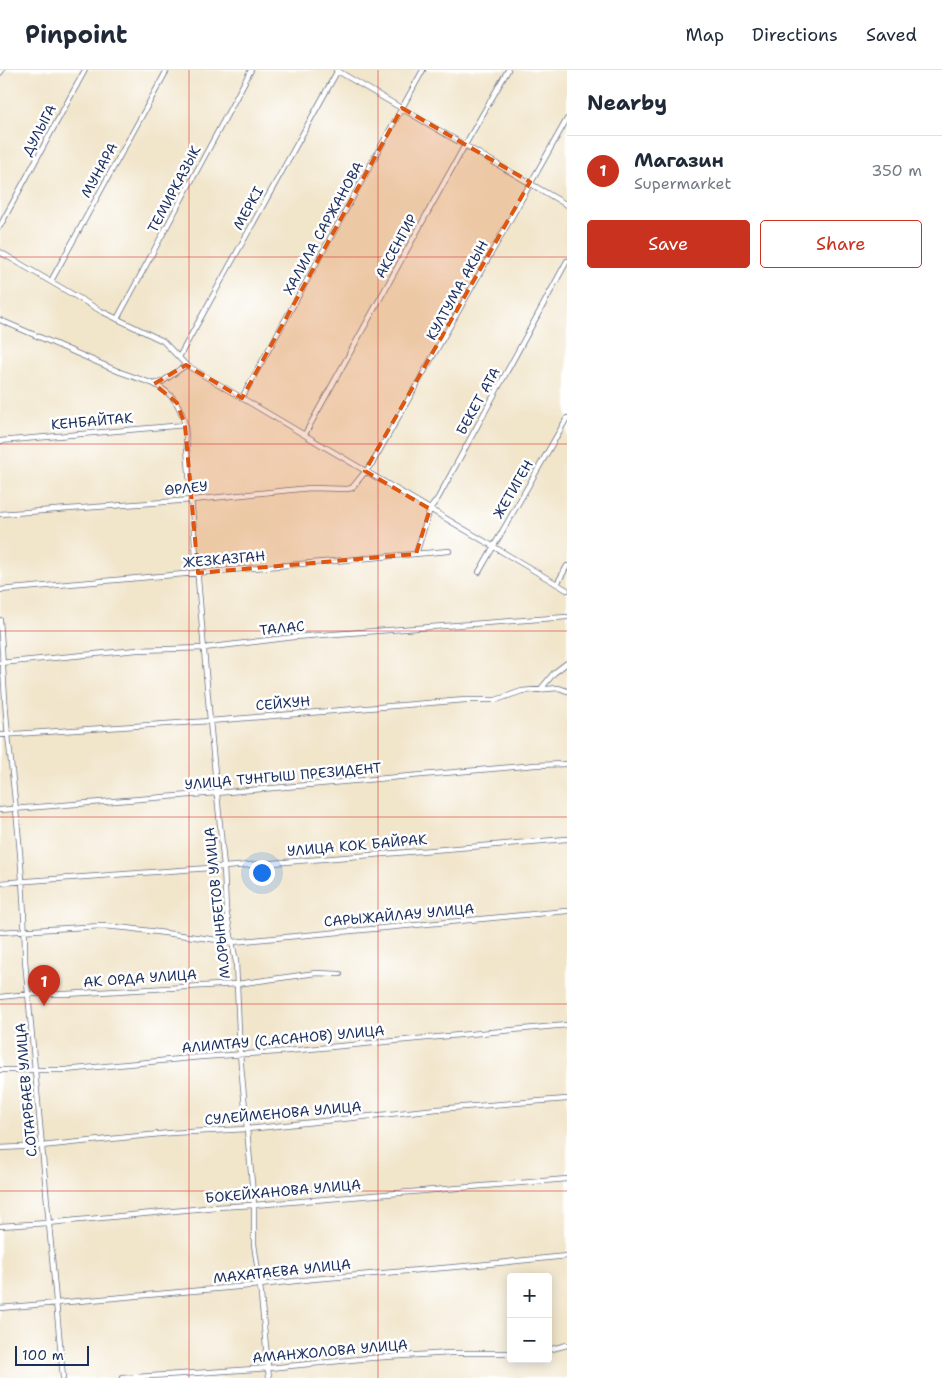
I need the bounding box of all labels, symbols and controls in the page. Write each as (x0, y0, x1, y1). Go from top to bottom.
text: Pinpoint (25, 19, 127, 51)
text: Map (686, 23, 724, 47)
text: Directions (752, 23, 838, 47)
text: Saved (866, 23, 917, 47)
text: Nearby (587, 89, 667, 117)
street label: ДУЛЫГА (18, 101, 60, 159)
street label: МУНАРА (77, 139, 121, 201)
street label: ТЕМИРКАЗЫК (143, 142, 205, 236)
text: Магазин (634, 148, 724, 173)
street label: ХАЛИЛА САРЖАНОВА (279, 158, 367, 298)
text: 1 (599, 160, 607, 181)
text: 350 m (871, 160, 922, 181)
text: Supermarket (634, 173, 731, 194)
street label: МЕРКІ (229, 183, 267, 233)
street label: АКСЕНГИР (371, 211, 421, 281)
button: Save (587, 220, 750, 268)
button: Share (760, 220, 922, 268)
street label: КУЛТУМА АКЫН (422, 237, 492, 343)
street label: БЕКЕТ АТА (452, 364, 504, 438)
street label: КЕНБАЙТАК (50, 408, 134, 434)
street label: ЖЕТИГЕН (489, 456, 537, 522)
street label: ӨРЛЕУ (163, 477, 209, 499)
street label: ЖЕЗКАЗГАН (182, 546, 266, 572)
street label: ТАЛАС (258, 617, 306, 639)
street label: СЕЙХУН (255, 692, 311, 714)
street label: УЛИЦА ТУНГЫШ ПРЕЗИДЕНТ (184, 758, 383, 794)
street label: М.ОРЫНБЕТОВ УЛИЦА (200, 826, 234, 980)
street label: УЛИЦА КОК БАЙРАК (286, 830, 428, 860)
your location (249, 860, 275, 886)
street label: САРЫЖАЙЛАУ УЛИЦА (323, 899, 475, 931)
pin: 1 (28, 965, 60, 1006)
street label: АК ОРДА УЛИЦА (83, 965, 197, 991)
street label: АЛИМТАУ (С.АСАНОВ) УЛИЦА (181, 1021, 385, 1057)
street label: С.ОТАРБАЕВ УЛИЦА (11, 1022, 41, 1158)
street label: СУЛЕЙМЕНОВА УЛИЦА (204, 1097, 362, 1129)
street label: БОКЕЙХАНОВА УЛИЦА (204, 1175, 362, 1207)
street label: МАХАТАЕВА УЛИЦА (212, 1255, 352, 1287)
map controls (507, 1273, 552, 1363)
button: + (507, 1273, 552, 1318)
button: − (507, 1318, 552, 1363)
street label: АМАНЖОЛОВА УЛИЦА (251, 1335, 409, 1367)
scale bar (15, 1343, 89, 1366)
text: 100 m (22, 1346, 64, 1364)

